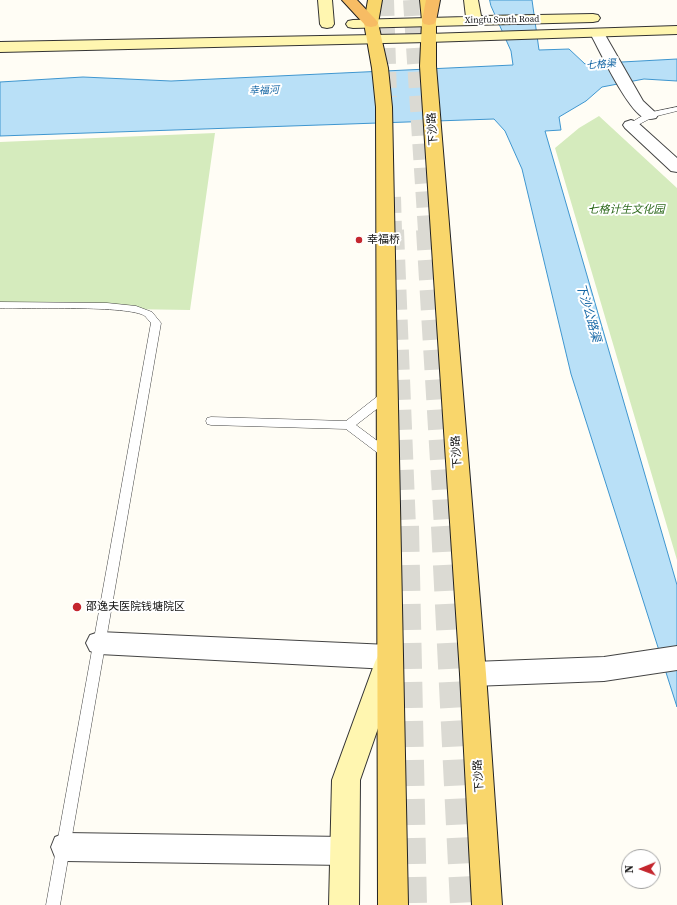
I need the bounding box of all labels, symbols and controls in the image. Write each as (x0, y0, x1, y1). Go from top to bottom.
street label: Xingfu South Road (465, 14, 539, 26)
water label: 七格渠 (586, 58, 616, 72)
water label: 幸福河 (249, 84, 279, 98)
street label: 下沙路 (425, 112, 441, 146)
park label: 七格计生文化园 (588, 203, 664, 217)
place label: 幸福桥 (367, 233, 400, 247)
marker: 幸福桥 (354, 235, 364, 245)
water label: 下沙公路渠 (573, 282, 603, 344)
street label: 下沙路 (449, 435, 465, 469)
place label: 邵逸夫医院钱塘院区 (86, 600, 185, 614)
marker: 邵逸夫医院钱塘院区 (71, 601, 83, 613)
street label: 下沙路 (471, 759, 487, 793)
north arrow (621, 849, 661, 889)
text: N (622, 865, 637, 873)

